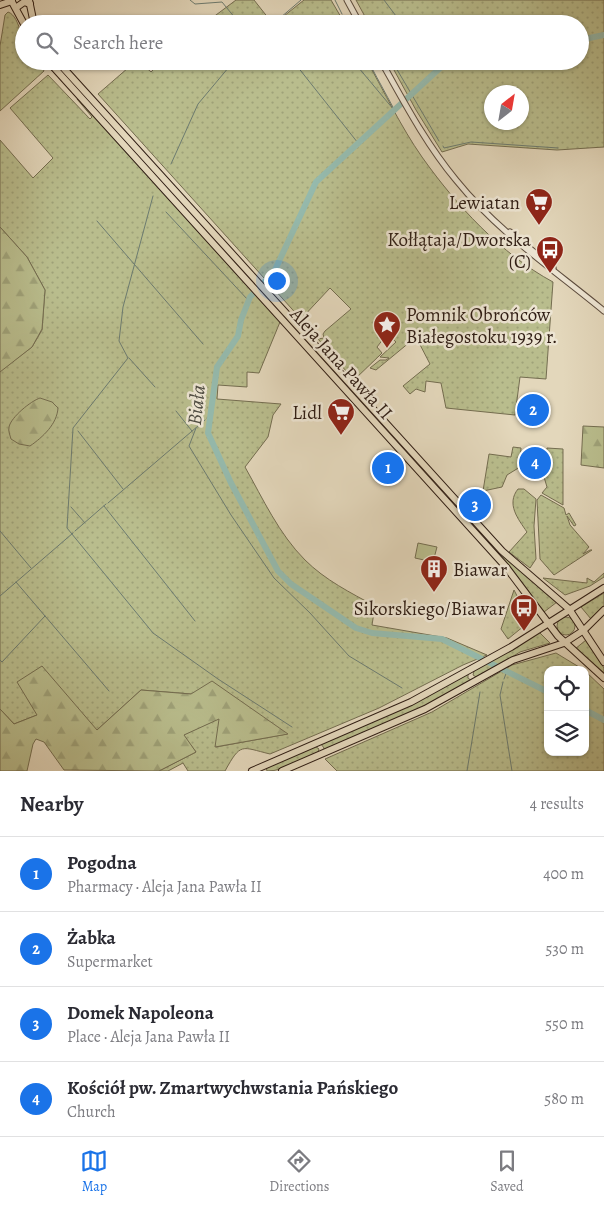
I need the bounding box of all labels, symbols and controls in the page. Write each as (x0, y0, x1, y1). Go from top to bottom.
search box (15, 15, 589, 70)
icon: search (33, 29, 61, 57)
text: Search here (73, 30, 163, 56)
north arrow (484, 85, 529, 130)
supermarket icon: Lewiatan (524, 187, 554, 226)
place label: Lewiatan (449, 190, 520, 216)
place label: Kołłątaja/Dworska (C) (387, 227, 531, 275)
bus stop icon: Kołłątaja/Dworska (C) (535, 235, 565, 274)
your location (264, 268, 290, 294)
street label: Aleja Jana Pawła II (283, 301, 398, 425)
place label: Pomnik Obrońców Białegostoku 1939 r. (406, 302, 558, 350)
place icon: Pomnik Obrońców Białegostoku 1939 r. (372, 310, 402, 349)
water label: Biała (181, 384, 212, 427)
pin: 2 (517, 391, 549, 429)
supermarket icon: Lidl (326, 397, 356, 436)
place label: Lidl (292, 400, 322, 426)
pin: 4 (519, 444, 551, 482)
pin: 1 (372, 449, 404, 487)
pin: 3 (459, 486, 491, 524)
building icon: Biawar (419, 554, 449, 593)
place label: Biawar (453, 557, 507, 583)
bus stop icon: Sikorskiego/Biawar (509, 593, 539, 632)
place label: Sikorskiego/Biawar (354, 596, 505, 622)
map controls (544, 666, 589, 756)
button: locate (544, 666, 589, 711)
button: layers (544, 711, 589, 756)
text: Nearby (20, 790, 83, 818)
text: 4 results (530, 793, 584, 815)
text: Pogodna (67, 850, 137, 876)
text: 1 (33, 863, 39, 885)
text: 400 m (543, 863, 584, 885)
text: Pharmacy · Aleja Jana Pawła II (67, 876, 262, 898)
text: Żabka (67, 925, 116, 951)
text: 2 (32, 938, 40, 960)
text: 530 m (545, 938, 584, 960)
text: Supermarket (67, 951, 153, 973)
text: Domek Napoleona (67, 1000, 214, 1026)
text: 3 (33, 1013, 39, 1035)
text: 550 m (545, 1013, 584, 1035)
text: Place · Aleja Jana Pawła II (67, 1026, 230, 1048)
text: Kościół pw. Zmartwychwstania Pańskiego (67, 1075, 398, 1101)
text: 4 (32, 1088, 40, 1110)
text: 580 m (544, 1088, 584, 1110)
text: Church (67, 1101, 116, 1123)
tab: Map (80, 1147, 108, 1196)
tab: Directions (269, 1147, 329, 1196)
tab: Saved (490, 1147, 524, 1196)

